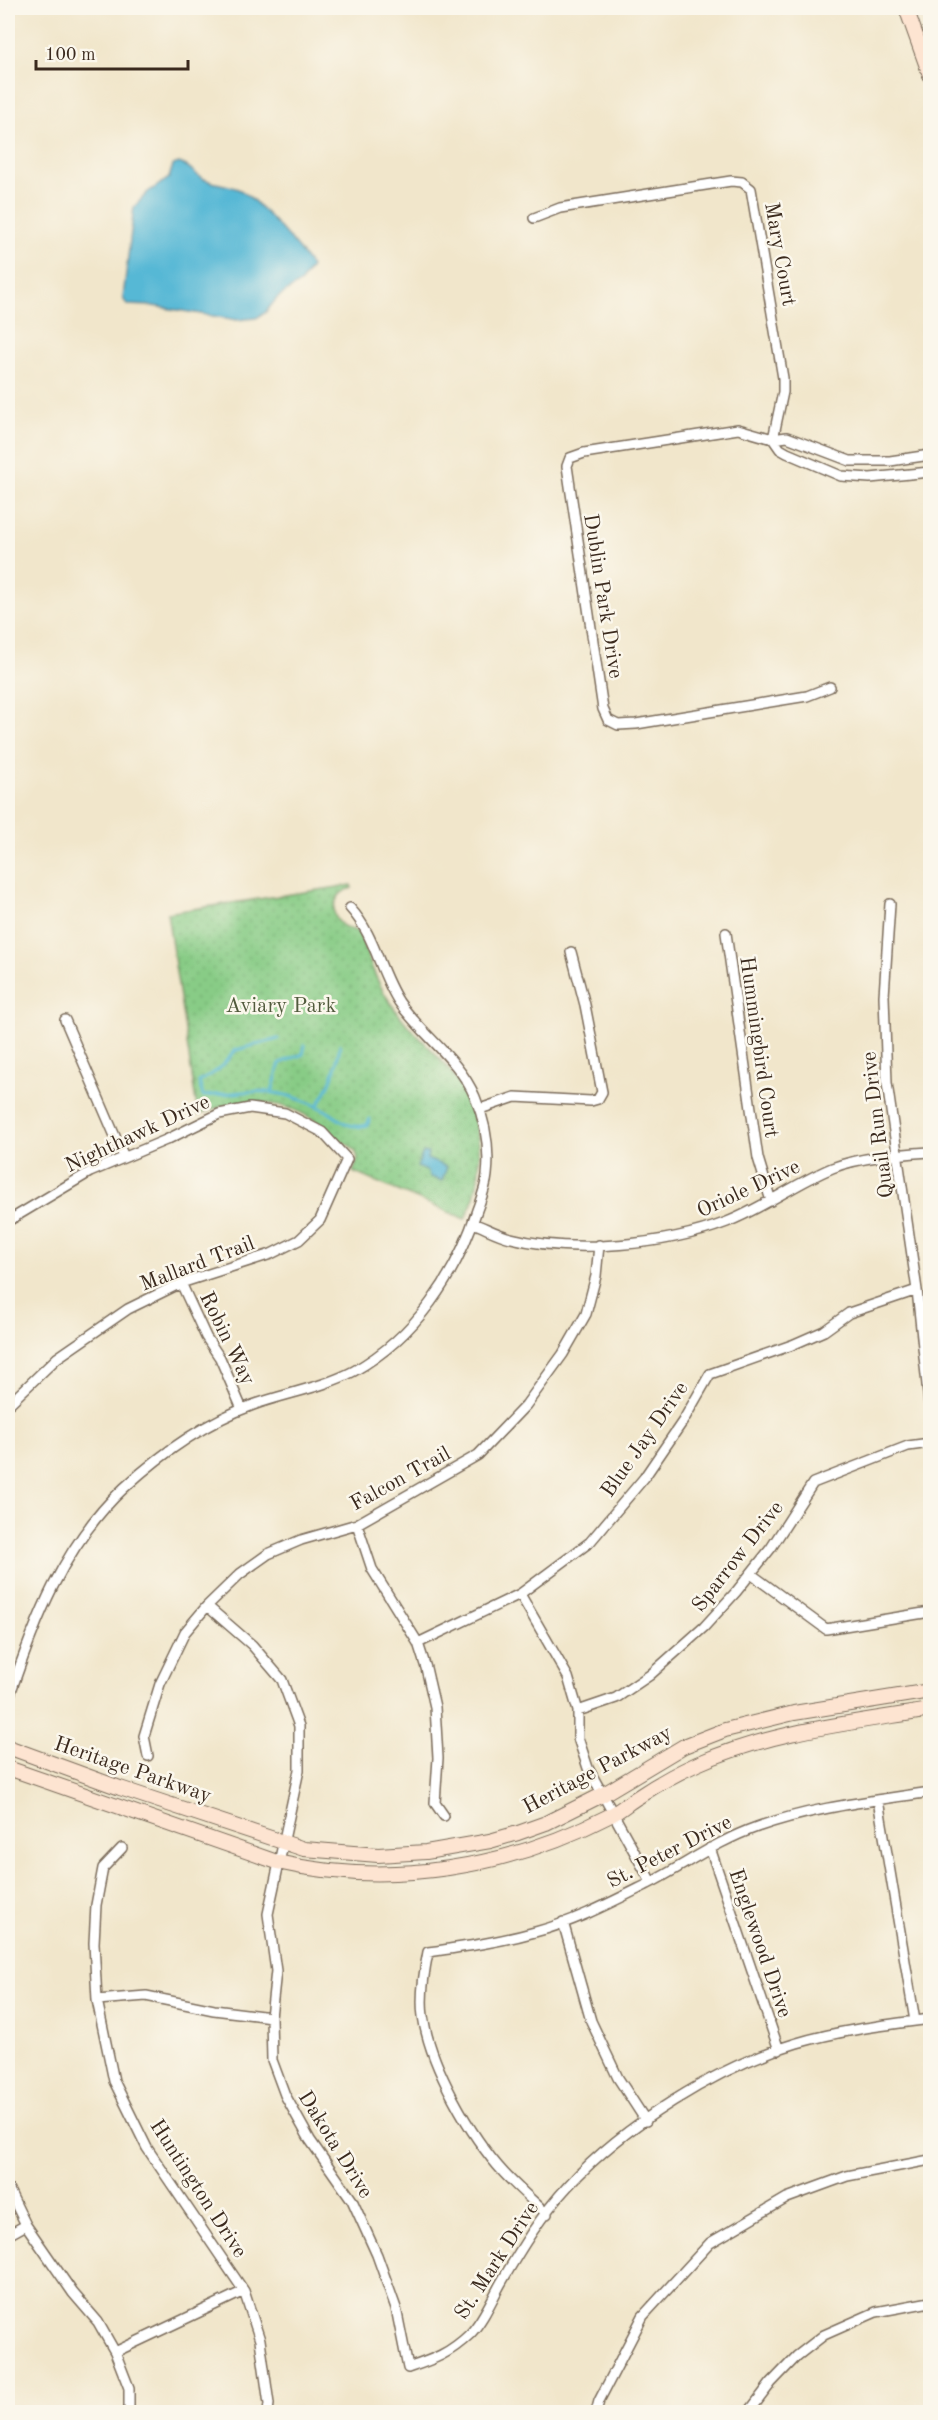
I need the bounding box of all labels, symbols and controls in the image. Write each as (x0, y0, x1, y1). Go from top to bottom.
scale bar (36, 33, 188, 71)
text: 100 m (45, 46, 96, 64)
street label: Mary Court (760, 201, 799, 308)
street label: Dublin Park Drive (579, 512, 626, 680)
street label: Hummingbird Court (735, 955, 782, 1139)
park label: Aviary Park (226, 996, 336, 1017)
street label: Quail Run Drive (859, 1050, 898, 1199)
street label: Nighthawk Drive (62, 1092, 213, 1177)
street label: Oriole Drive (694, 1156, 803, 1222)
street label: Mallard Trail (138, 1233, 258, 1296)
street label: Robin Way (195, 1289, 258, 1389)
street label: Blue Jay Drive (598, 1378, 693, 1501)
street label: Falcon Trail (347, 1443, 455, 1515)
street label: Sparrow Drive (689, 1498, 788, 1616)
street label: Heritage Parkway (520, 1722, 676, 1818)
street label: Heritage Parkway (51, 1734, 214, 1807)
street label: St. Peter Drive (604, 1812, 735, 1893)
street label: Englewood Drive (724, 1866, 795, 2021)
street label: Dakota Drive (293, 2087, 376, 2202)
street label: Huntington Drive (145, 2116, 250, 2262)
street label: St. Mark Drive (451, 2198, 543, 2324)

